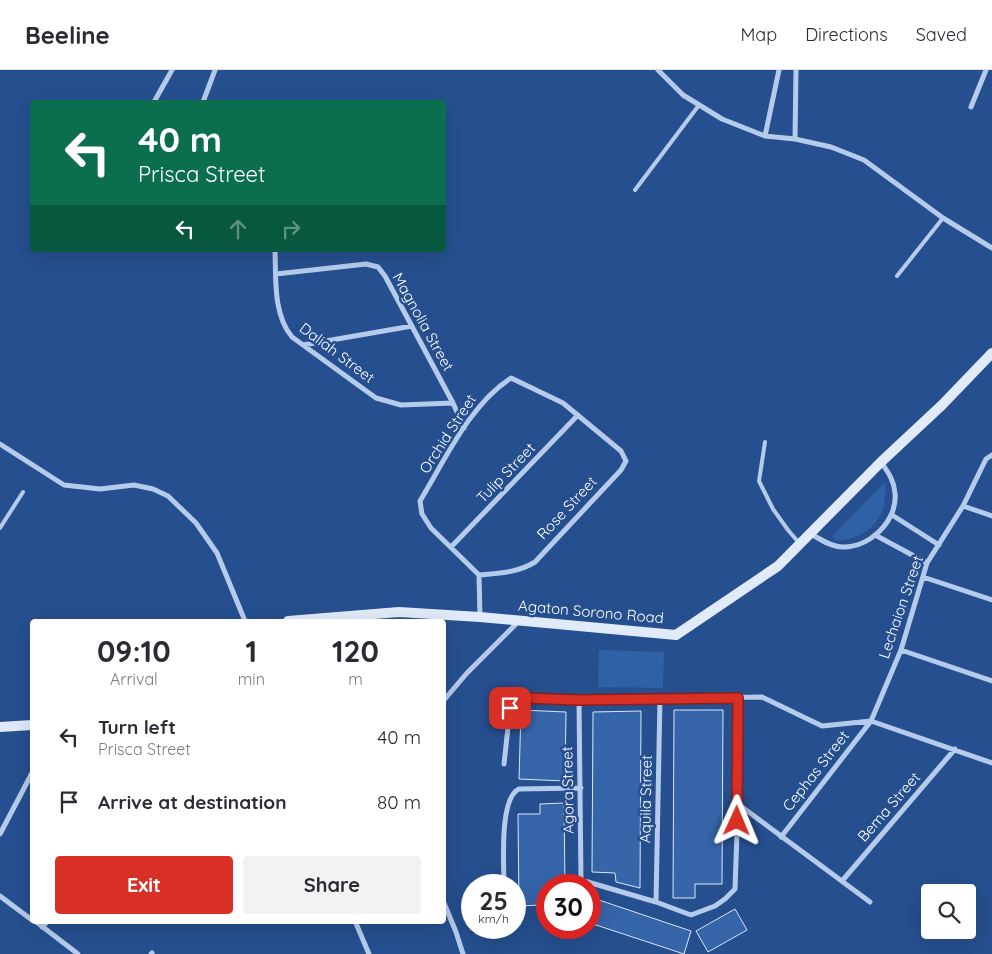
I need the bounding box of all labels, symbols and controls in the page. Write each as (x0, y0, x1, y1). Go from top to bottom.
text: Beeline (25, 20, 110, 50)
text: Map (740, 23, 777, 46)
text: Directions (805, 23, 888, 46)
text: Saved (916, 23, 967, 46)
text: 40 m (138, 117, 222, 161)
icon: left (55, 120, 120, 185)
text: Prisca Street (138, 160, 265, 188)
icon: left (171, 215, 199, 243)
icon: ahead (224, 215, 252, 243)
icon: right (277, 215, 305, 243)
street label: Magnolia Street (389, 269, 458, 374)
street label: Daliah Street (296, 318, 379, 387)
street label: Orchid Street (415, 391, 480, 477)
street label: Tulip Street (472, 438, 539, 507)
street label: Rose Street (533, 472, 601, 543)
street label: Lechaion Street (874, 553, 927, 661)
street label: Agaton Sorono Road (518, 596, 665, 627)
text: 09:10 (97, 632, 171, 670)
text: 1 (245, 632, 257, 670)
text: 120 (332, 632, 379, 670)
text: Arrival (110, 669, 158, 689)
text: min (238, 669, 265, 689)
text: m (348, 669, 363, 689)
pin (489, 687, 531, 729)
icon: arrive (496, 694, 524, 722)
text: Turn left (98, 715, 176, 739)
icon: left (55, 723, 83, 751)
text: 40 m (377, 725, 421, 749)
street label: Cephas Street (778, 727, 853, 815)
text: Prisca Street (98, 739, 191, 759)
street label: Agora Street (557, 746, 578, 834)
street label: Aquila Street (635, 755, 656, 843)
street label: Bema Street (853, 768, 924, 845)
icon: arrive (55, 788, 83, 816)
text: Arrive at destination (98, 790, 287, 814)
text: 80 m (377, 790, 421, 814)
position arrow (710, 794, 762, 846)
button: Exit (55, 856, 233, 914)
button: Share (243, 856, 421, 914)
speed limit sign: 30 (536, 874, 601, 939)
map controls (921, 884, 976, 939)
button: search (921, 884, 976, 939)
text: 25 (479, 885, 508, 916)
text: km/h (478, 911, 509, 926)

